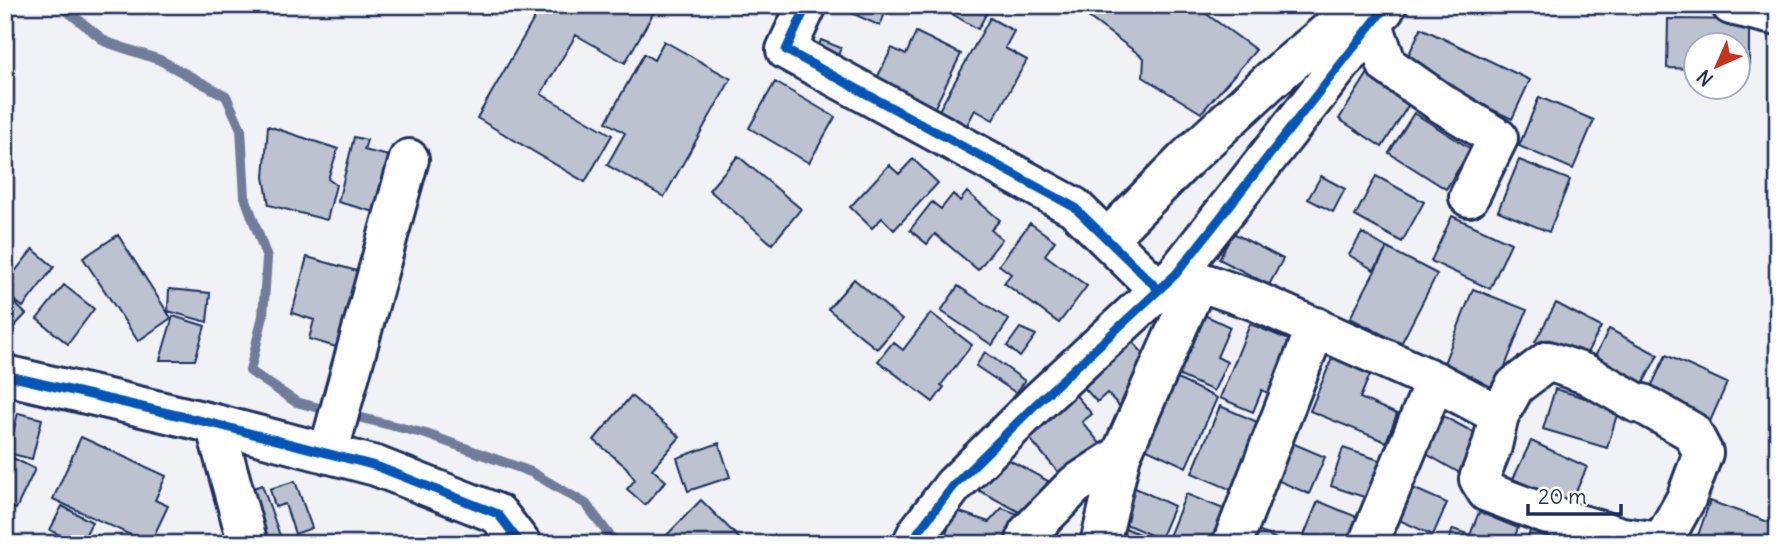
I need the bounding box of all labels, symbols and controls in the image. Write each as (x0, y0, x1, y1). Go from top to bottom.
north arrow (1682, 32, 1752, 102)
text: N (1692, 65, 1718, 91)
scale bar (1528, 472, 1620, 516)
text: 20 m (1538, 483, 1587, 510)

